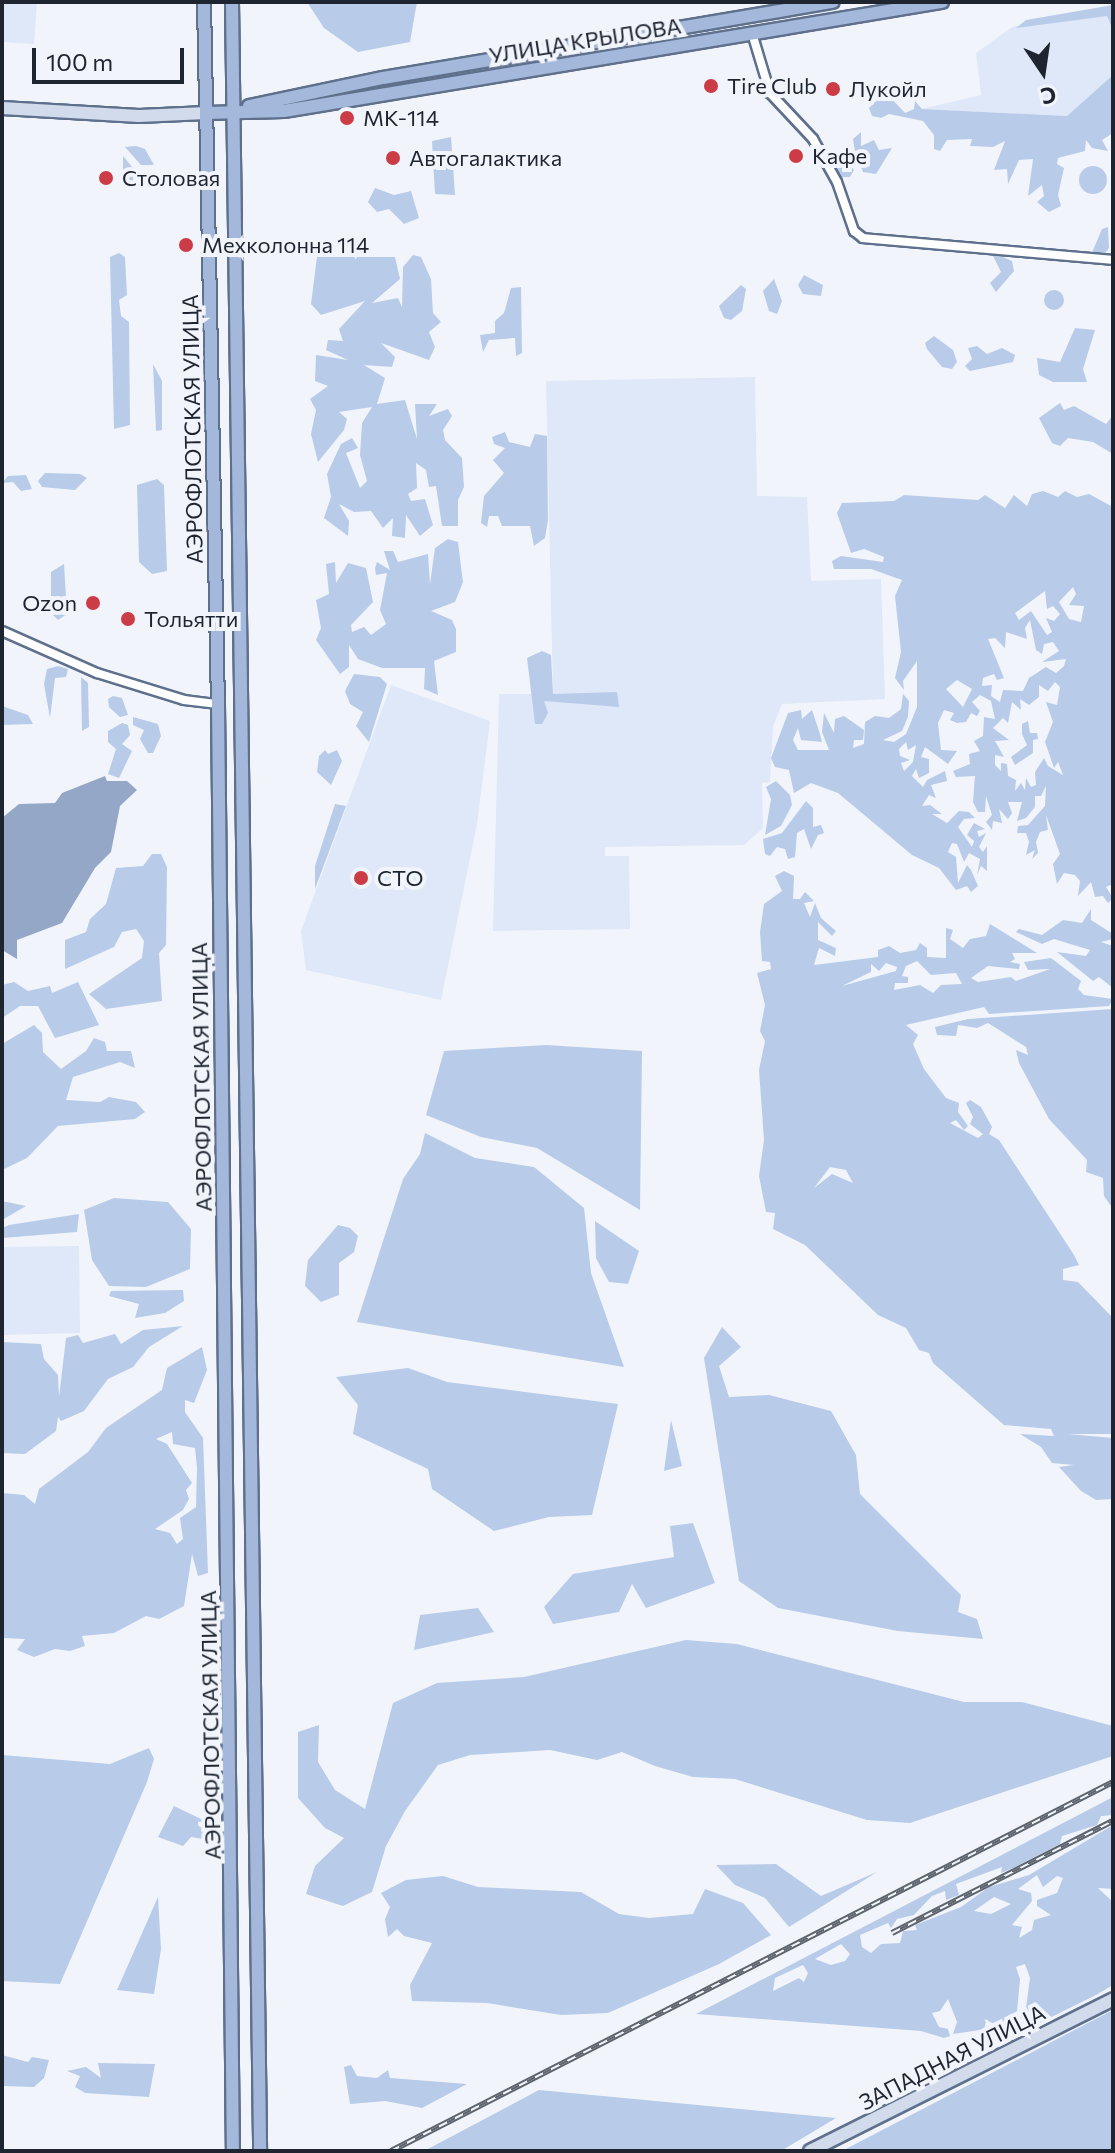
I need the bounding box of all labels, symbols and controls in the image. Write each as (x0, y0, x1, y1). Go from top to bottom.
street label: УЛИЦА КРЫЛОВА (487, 12, 683, 68)
scale bar (36, 32, 188, 82)
north arrow (1003, 32, 1083, 112)
text: 100 m (46, 47, 113, 76)
place label: Tire Club (727, 73, 817, 99)
place label: Лукойл (849, 76, 927, 102)
marker: Tire Club (702, 77, 720, 95)
marker: Лукойл (824, 80, 842, 98)
text: С (1038, 81, 1059, 111)
place label: МК-114 (363, 105, 439, 131)
marker: МК-114 (338, 109, 356, 127)
place label: Кафе (812, 143, 867, 169)
place label: Автогалактика (409, 145, 562, 171)
marker: Кафе (787, 147, 805, 165)
marker: Автогалактика (384, 149, 402, 167)
place label: Столовая (122, 165, 220, 191)
marker: Столовая (97, 169, 115, 187)
place label: Мехколонна 114 (202, 232, 369, 258)
marker: Мехколонна 114 (177, 236, 195, 254)
street label: АЭРОФЛОТСКАЯ УЛИЦА (176, 294, 208, 564)
place label: Ozon (22, 590, 77, 616)
marker: Ozon (84, 594, 102, 612)
place label: Тольятти (144, 606, 238, 632)
marker: Тольятти (119, 610, 137, 628)
place label: СТО (377, 865, 423, 891)
marker: СТО (352, 869, 370, 887)
street label: АЭРОФЛОТСКАЯ УЛИЦА (185, 942, 217, 1212)
street label: АЭРОФЛОТСКАЯ УЛИЦА (194, 1590, 226, 1860)
street label: ЗАПАДНАЯ УЛИЦА (855, 1999, 1049, 2115)

